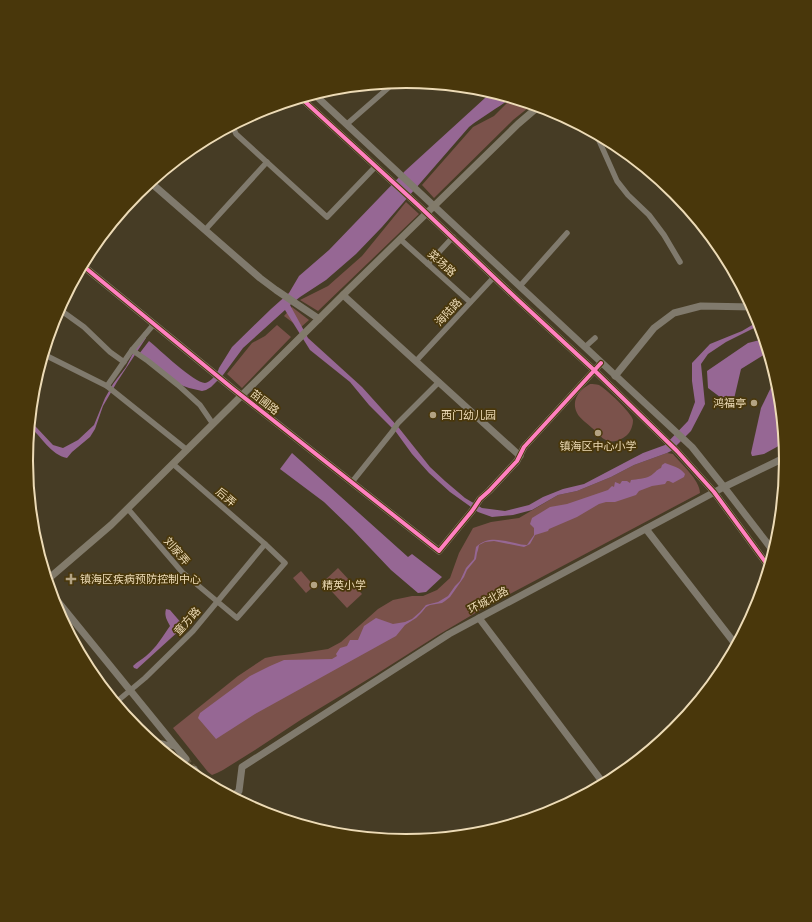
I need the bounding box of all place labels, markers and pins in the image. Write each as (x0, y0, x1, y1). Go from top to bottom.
place label: 鸿福亭 (713, 396, 746, 409)
marker: 鸿福亭 (749, 398, 759, 408)
place label: 西门幼儿园 (441, 408, 496, 421)
marker: 西门幼儿园 (428, 410, 438, 420)
marker: 镇海区中心小学 (593, 428, 603, 438)
place label: 镇海区中心小学 (560, 439, 637, 452)
place label: 镇海区疾病预防控制中心 (80, 572, 201, 585)
marker: 镇海区疾病预防控制中心 (65, 573, 77, 585)
place label: 精英小学 (322, 578, 366, 591)
marker: 精英小学 (309, 580, 319, 590)

